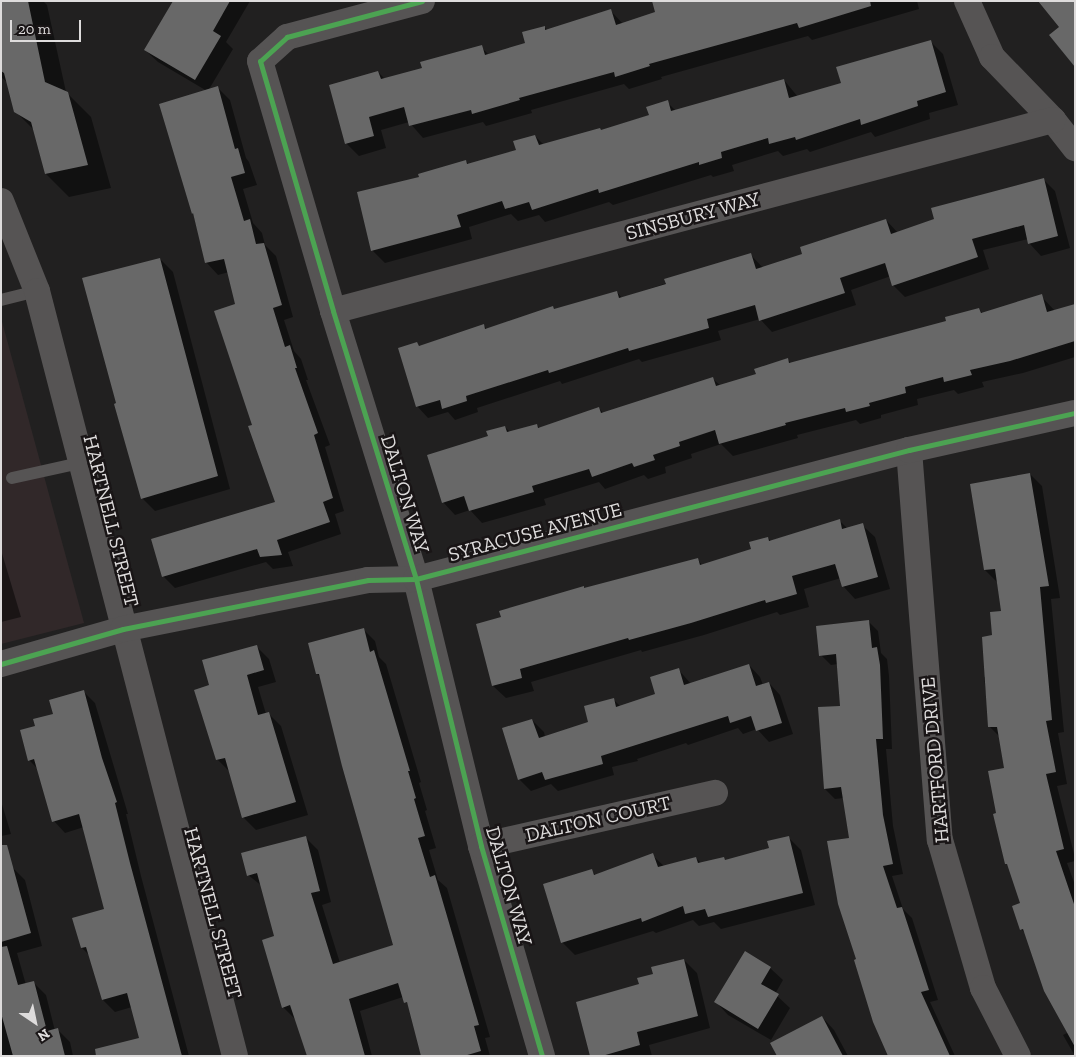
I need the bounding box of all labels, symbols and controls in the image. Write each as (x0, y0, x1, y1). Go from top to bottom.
scale bar (12, 10, 84, 42)
text: 20 m (18, 20, 51, 38)
street label: SINSBURY WAY (623, 186, 763, 246)
street label: DALTON WAY (375, 431, 435, 557)
street label: HARTNELL STREET (78, 432, 144, 610)
street label: SYRACUSE AVENUE (445, 497, 625, 567)
street label: HARTFORD DRIVE (916, 676, 954, 844)
street label: DALTON COURT (523, 791, 673, 847)
street label: DALTON WAY (480, 823, 538, 949)
street label: HARTNELL STREET (179, 824, 247, 1002)
north arrow (10, 997, 60, 1047)
text: N (35, 1025, 53, 1045)

